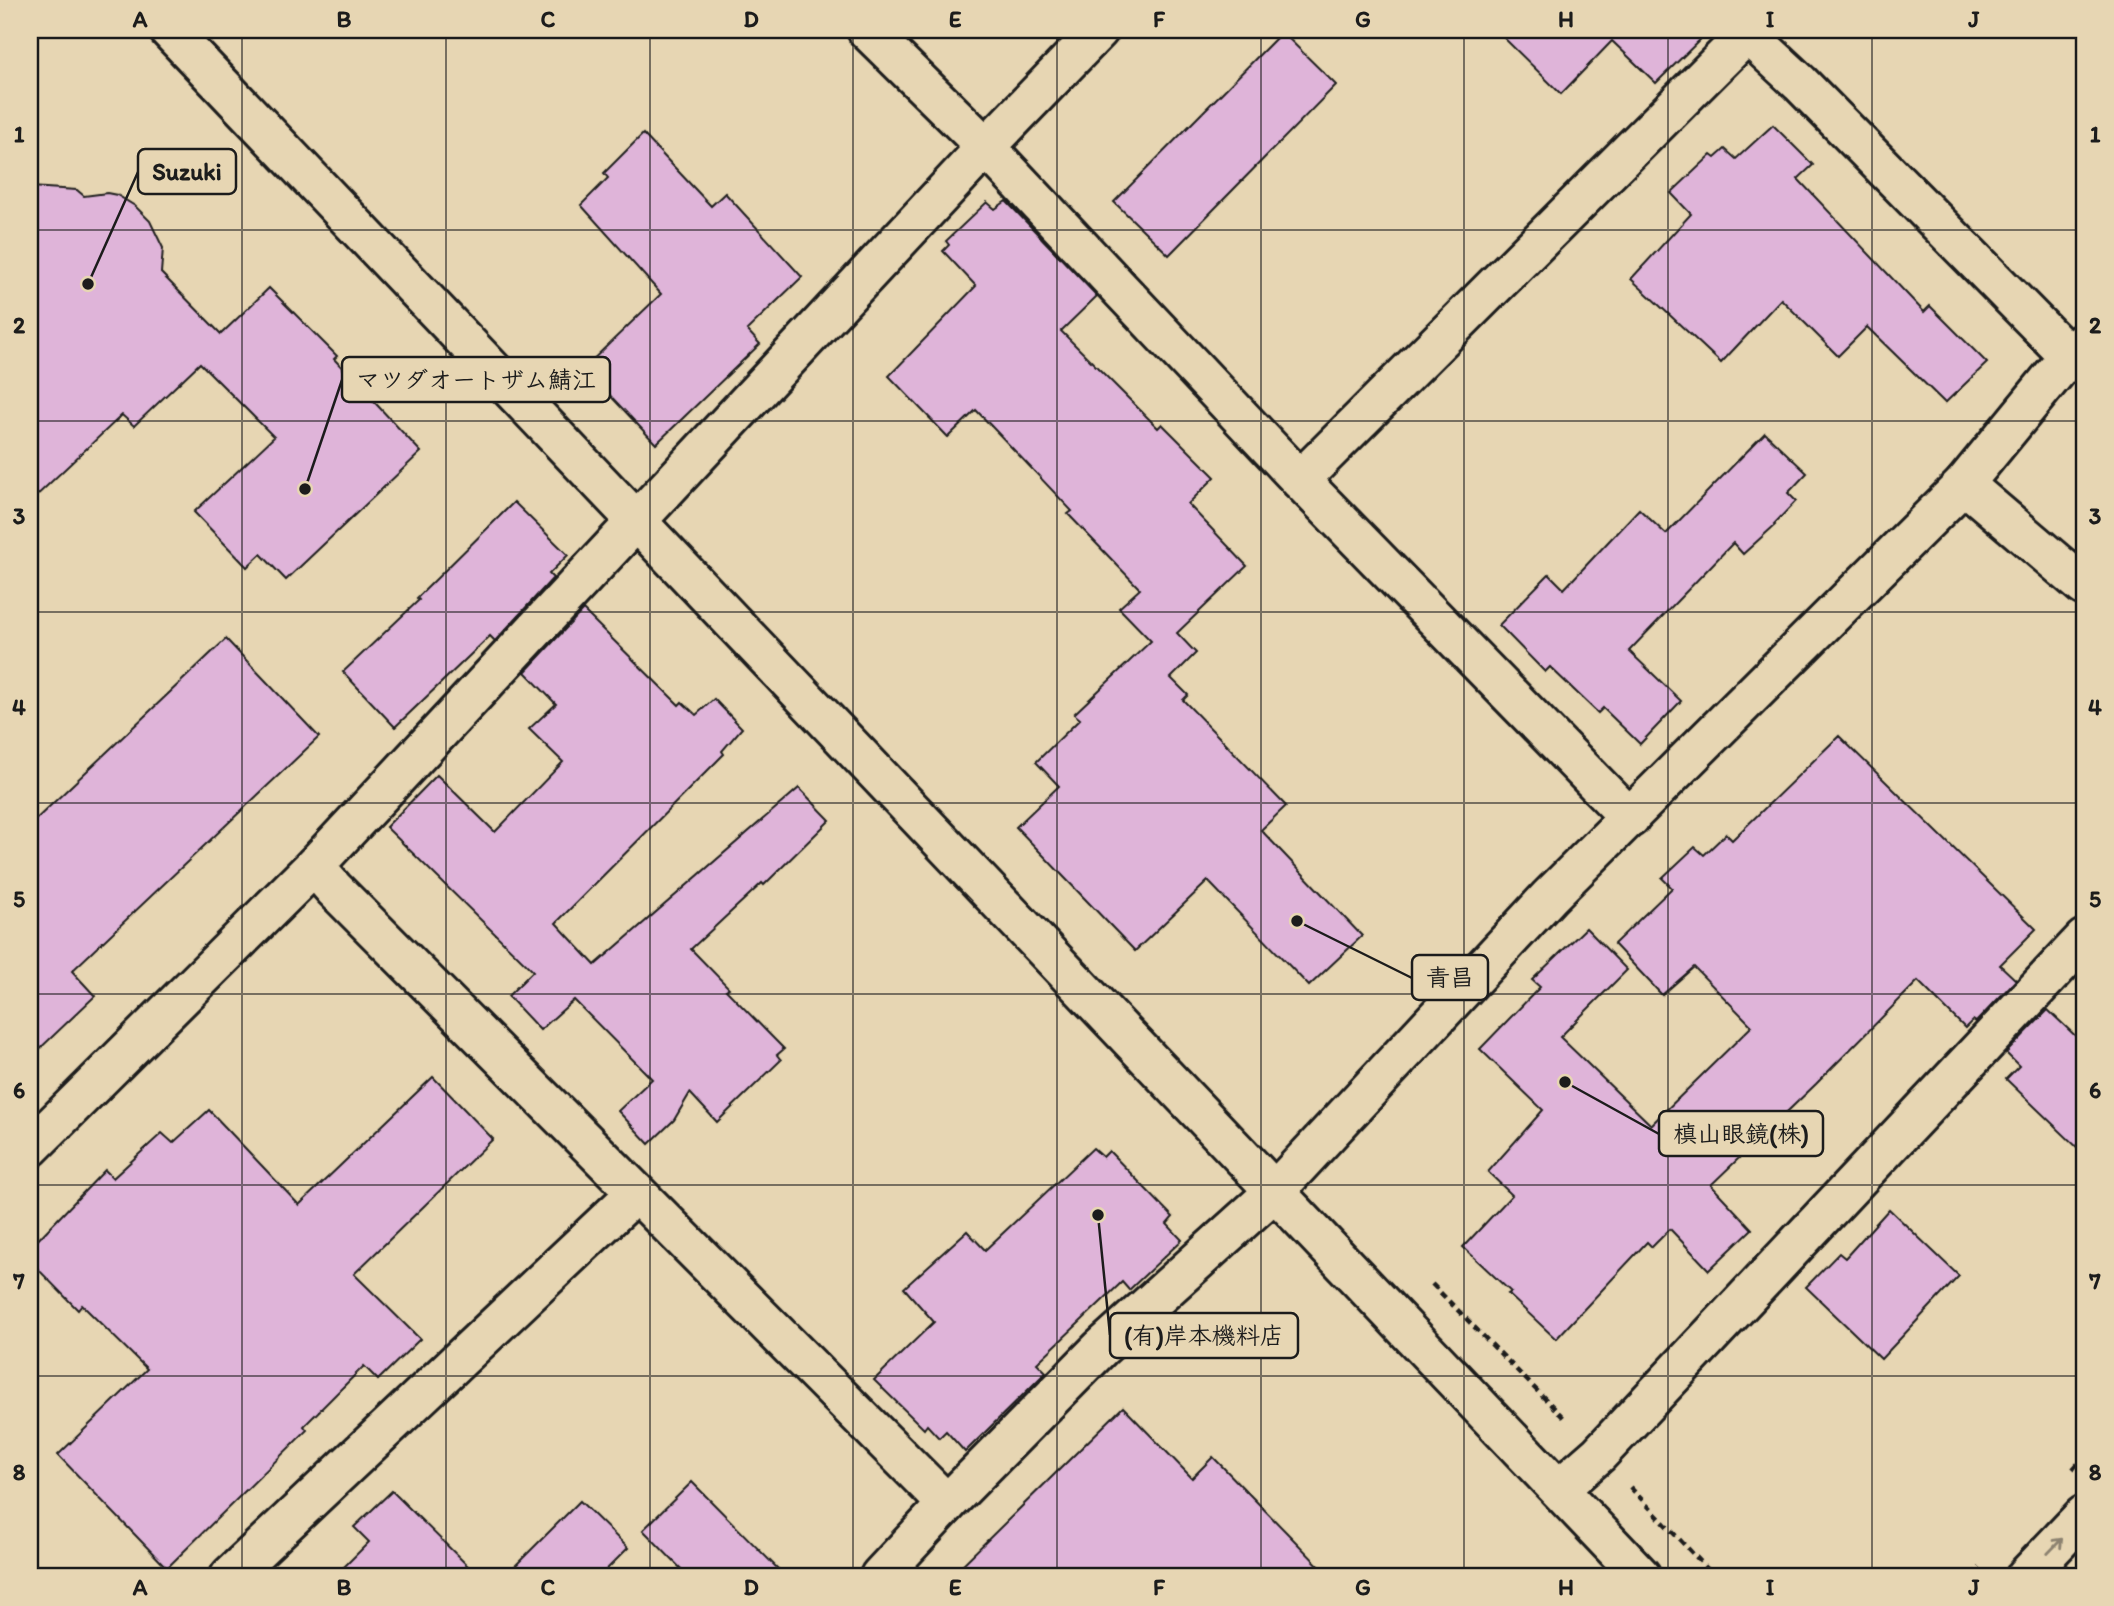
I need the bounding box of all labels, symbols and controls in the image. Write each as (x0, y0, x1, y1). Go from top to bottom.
text: A (132, 5, 148, 33)
text: B (337, 5, 352, 33)
text: C (541, 5, 556, 33)
text: D (743, 5, 759, 33)
text: E (949, 5, 962, 33)
text: F (1153, 5, 1166, 33)
text: G (1355, 5, 1371, 33)
text: H (1558, 5, 1574, 33)
text: I (1766, 5, 1775, 33)
text: J (1967, 5, 1980, 33)
text: 1 (14, 120, 25, 148)
text: 1 (2090, 120, 2101, 148)
callout: Suzuki (138, 149, 236, 194)
text: Suzuki (152, 157, 222, 186)
text: 2 (13, 311, 26, 339)
text: 2 (2089, 311, 2102, 339)
callout: マツダオートザム鯖江 (342, 357, 610, 402)
text: マツダオートザム鯖江 (356, 365, 596, 394)
text: 3 (13, 502, 26, 530)
text: 3 (2089, 502, 2102, 530)
text: 4 (12, 693, 26, 721)
text: 4 (2088, 693, 2102, 721)
text: 5 (13, 885, 25, 913)
text: 5 (2089, 885, 2101, 913)
callout: 青昌 (1412, 955, 1488, 1000)
text: 青昌 (1426, 963, 1474, 992)
text: 6 (13, 1076, 25, 1104)
text: 6 (2089, 1076, 2101, 1104)
callout: 槙山眼鏡(株) (1659, 1111, 1823, 1156)
text: 槙山眼鏡(株) (1673, 1119, 1809, 1149)
text: 7 (12, 1267, 25, 1295)
text: 7 (2088, 1267, 2101, 1295)
callout: (有)岸本機料店 (1110, 1313, 1298, 1358)
text: (有)岸本機料店 (1124, 1321, 1284, 1351)
text: 8 (13, 1458, 26, 1486)
text: 8 (2089, 1458, 2102, 1486)
one-way arrow (2047, 1538, 2064, 1555)
text: A (132, 1573, 148, 1601)
text: B (337, 1573, 352, 1601)
text: C (541, 1573, 556, 1601)
text: D (743, 1573, 759, 1601)
text: E (949, 1573, 962, 1601)
text: F (1153, 1573, 1166, 1601)
text: G (1355, 1573, 1371, 1601)
text: H (1558, 1573, 1574, 1601)
text: I (1766, 1573, 1775, 1601)
text: J (1967, 1573, 1980, 1601)

